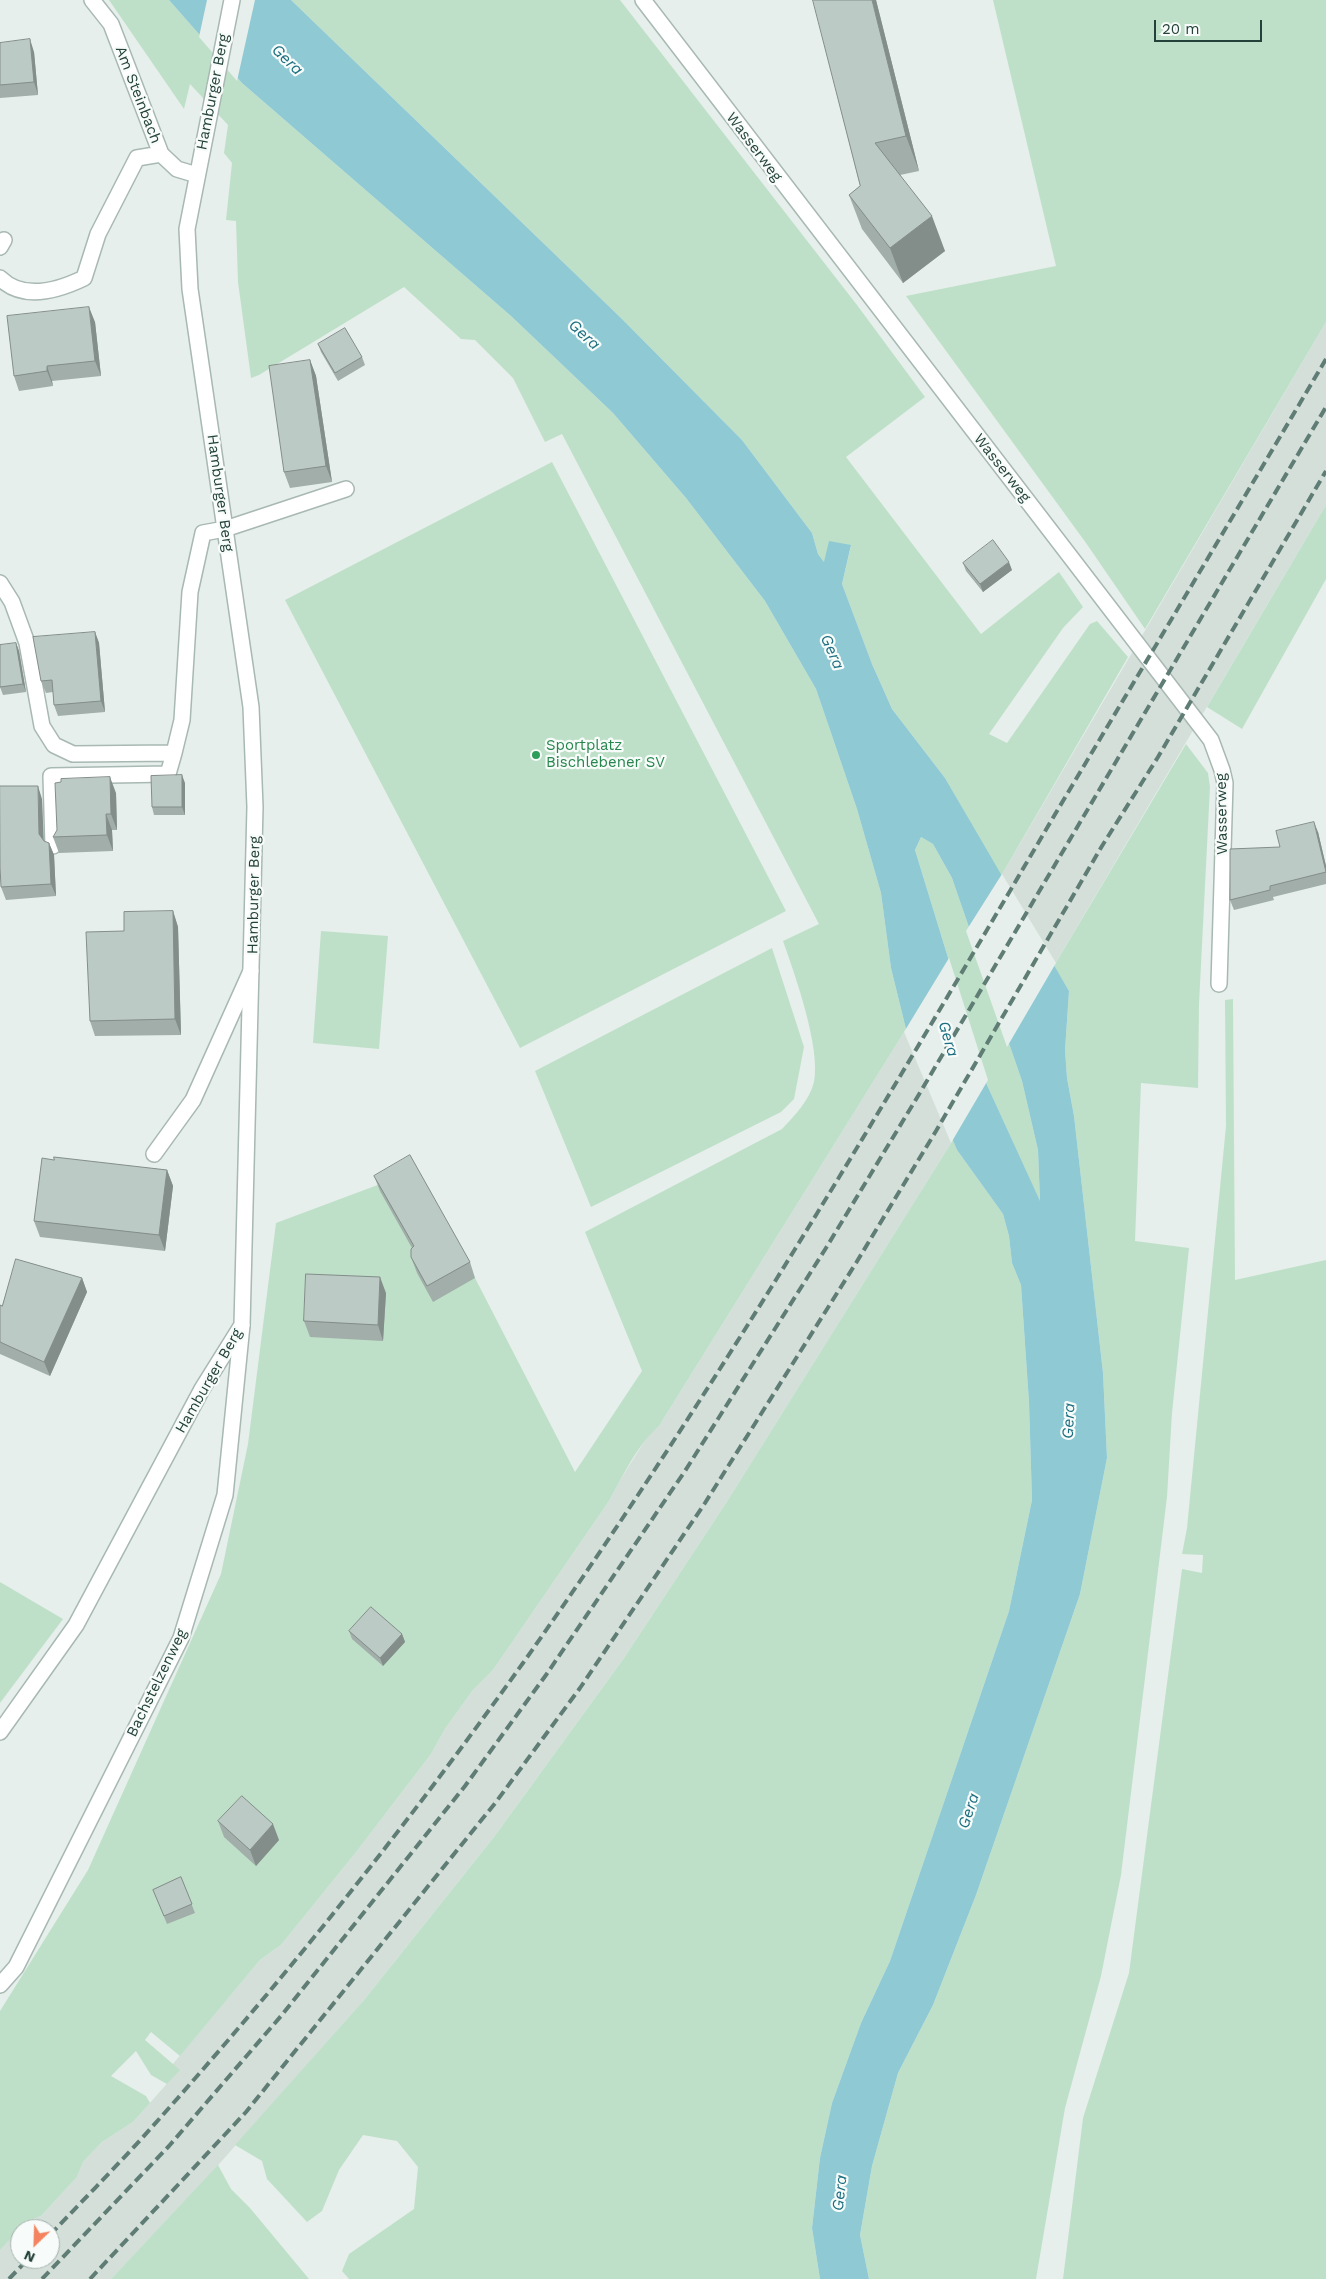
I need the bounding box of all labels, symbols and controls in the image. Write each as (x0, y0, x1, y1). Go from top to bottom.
scale bar (1156, 10, 1264, 42)
text: 20 m (1162, 20, 1200, 38)
street label: Hamburger Berg (193, 32, 233, 152)
water label: Gera (267, 40, 307, 80)
street label: Am Steinbach (111, 44, 165, 146)
street label: Wasserweg (722, 109, 786, 185)
water label: Gera (564, 316, 604, 354)
street label: Wasserweg (970, 430, 1034, 506)
street label: Hamburger Berg (203, 433, 237, 553)
water label: Gera (816, 632, 848, 672)
place label: Sportplatz Bischlebener SV (546, 737, 665, 772)
marker: Sportplatz Bischlebener SV (530, 749, 542, 761)
street label: Wasserweg (1212, 773, 1232, 855)
street label: Hamburger Berg (244, 836, 264, 954)
water label: Gera (934, 1019, 962, 1059)
street label: Hamburger Berg (172, 1325, 246, 1437)
water label: Gera (1058, 1402, 1080, 1440)
street label: Bachstelzenweg (123, 1626, 191, 1740)
water label: Gera (954, 1791, 984, 1831)
water label: Gera (829, 2174, 851, 2212)
north arrow (10, 2219, 60, 2269)
text: N (21, 2247, 37, 2266)

